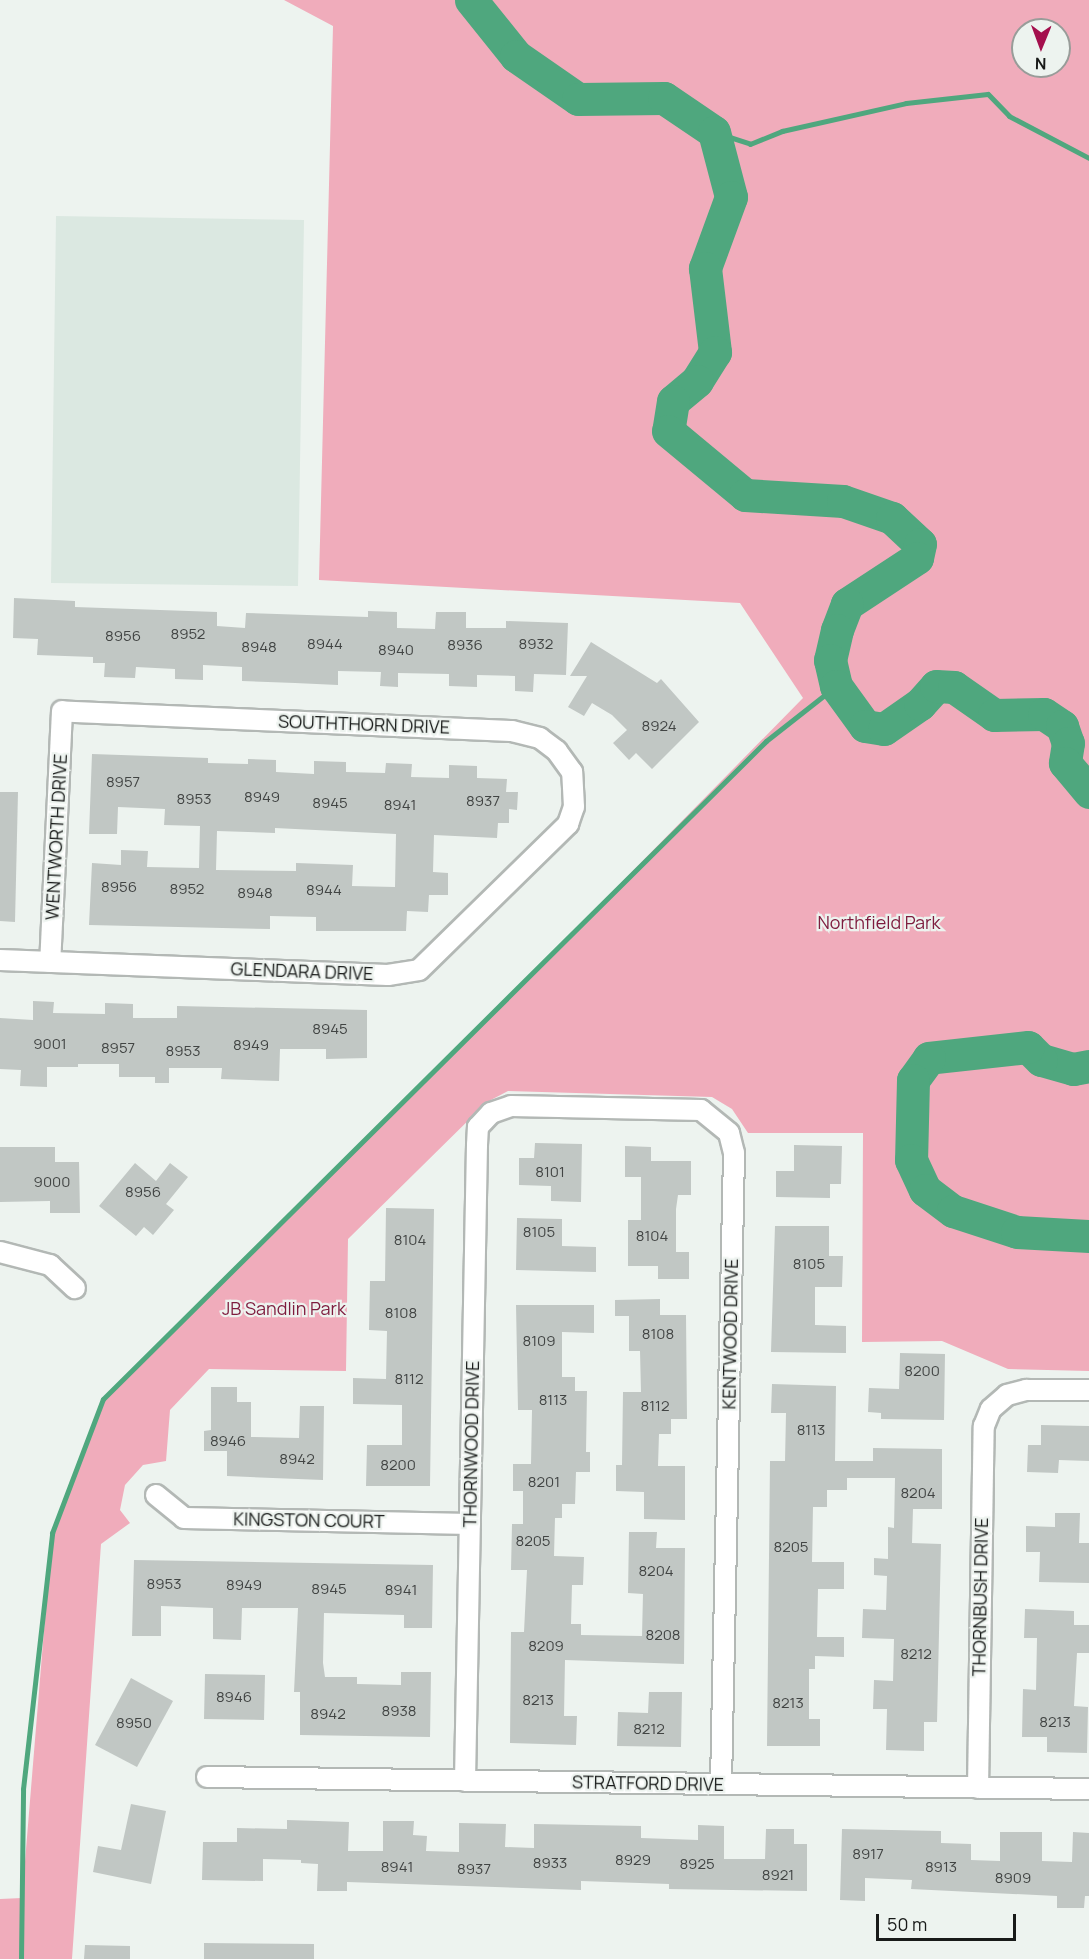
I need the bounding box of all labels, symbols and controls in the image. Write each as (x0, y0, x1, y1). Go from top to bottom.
north arrow (1011, 18, 1071, 78)
text: N (1035, 53, 1047, 75)
house number: 8952 (171, 625, 205, 643)
house number: 8956 (105, 627, 141, 645)
house number: 8944 (307, 635, 343, 653)
house number: 8932 (519, 635, 553, 653)
house number: 8936 (447, 636, 483, 654)
house number: 8948 (241, 638, 277, 656)
house number: 8940 (378, 641, 414, 659)
street label: SOUTHTHORN DRIVE (278, 710, 450, 738)
house number: 8924 (641, 717, 677, 735)
street label: WENTWORTH DRIVE (41, 753, 71, 921)
house number: 8957 (106, 773, 140, 791)
house number: 8949 (244, 788, 280, 806)
house number: 8953 (177, 790, 211, 808)
house number: 8937 (466, 792, 500, 810)
house number: 8945 (312, 794, 348, 812)
house number: 8941 (384, 796, 416, 814)
house number: 8956 (101, 878, 137, 896)
house number: 8952 (170, 880, 204, 898)
house number: 8944 (306, 881, 342, 899)
house number: 8948 (237, 884, 273, 902)
park label: Northfield Park (817, 911, 941, 933)
street label: GLENDARA DRIVE (230, 958, 374, 984)
house number: 8945 (312, 1020, 348, 1038)
house number: 9001 (33, 1035, 67, 1053)
house number: 8949 (233, 1036, 269, 1054)
house number: 8957 (101, 1039, 135, 1057)
house number: 8953 (166, 1042, 200, 1060)
house number: 8101 (535, 1163, 565, 1181)
house number: 9000 (34, 1173, 70, 1191)
house number: 8956 (125, 1183, 161, 1201)
house number: 8105 (523, 1223, 555, 1241)
house number: 8104 (636, 1227, 668, 1245)
house number: 8104 (394, 1231, 426, 1249)
house number: 8105 (793, 1255, 825, 1273)
street label: KENTWOOD DRIVE (718, 1258, 742, 1410)
park label: JB Sandlin Park (222, 1297, 346, 1319)
house number: 8108 (385, 1304, 417, 1322)
house number: 8108 (642, 1325, 674, 1343)
house number: 8109 (522, 1332, 556, 1350)
street label: THORNWOOD DRIVE (459, 1360, 483, 1528)
house number: 8200 (904, 1362, 940, 1380)
house number: 8112 (395, 1370, 423, 1388)
house number: 8113 (539, 1391, 567, 1409)
house number: 8112 (641, 1397, 669, 1415)
house number: 8113 (797, 1421, 825, 1439)
house number: 8946 (210, 1432, 246, 1450)
house number: 8942 (279, 1450, 315, 1468)
house number: 8200 (380, 1456, 416, 1474)
house number: 8201 (528, 1473, 560, 1491)
house number: 8204 (900, 1484, 936, 1502)
street label: KINGSTON COURT (233, 1508, 385, 1532)
street label: THORNBUSH DRIVE (968, 1517, 992, 1677)
house number: 8205 (515, 1532, 551, 1550)
house number: 8205 (773, 1538, 809, 1556)
house number: 8204 (638, 1562, 674, 1580)
house number: 8953 (147, 1575, 181, 1593)
house number: 8949 (226, 1576, 262, 1594)
house number: 8945 (311, 1580, 347, 1598)
house number: 8941 (385, 1581, 417, 1599)
house number: 8208 (645, 1626, 681, 1644)
house number: 8209 (528, 1637, 564, 1655)
house number: 8212 (900, 1645, 932, 1663)
house number: 8946 (216, 1688, 252, 1706)
house number: 8213 (522, 1691, 554, 1709)
house number: 8213 (772, 1694, 804, 1712)
house number: 8938 (381, 1702, 417, 1720)
house number: 8942 (310, 1705, 346, 1723)
house number: 8213 (1039, 1713, 1071, 1731)
house number: 8950 (116, 1714, 152, 1732)
house number: 8212 (633, 1720, 665, 1738)
street label: STRATFORD DRIVE (572, 1771, 724, 1795)
house number: 8917 (852, 1845, 884, 1863)
house number: 8929 (615, 1851, 651, 1869)
house number: 8933 (533, 1854, 567, 1872)
house number: 8925 (679, 1855, 715, 1873)
house number: 8941 (381, 1858, 413, 1876)
house number: 8913 (925, 1858, 957, 1876)
house number: 8937 (457, 1860, 491, 1878)
house number: 8921 (762, 1866, 794, 1884)
house number: 8909 (995, 1869, 1031, 1887)
scale bar (879, 1902, 1018, 1940)
text: 50 m (887, 1912, 927, 1936)

